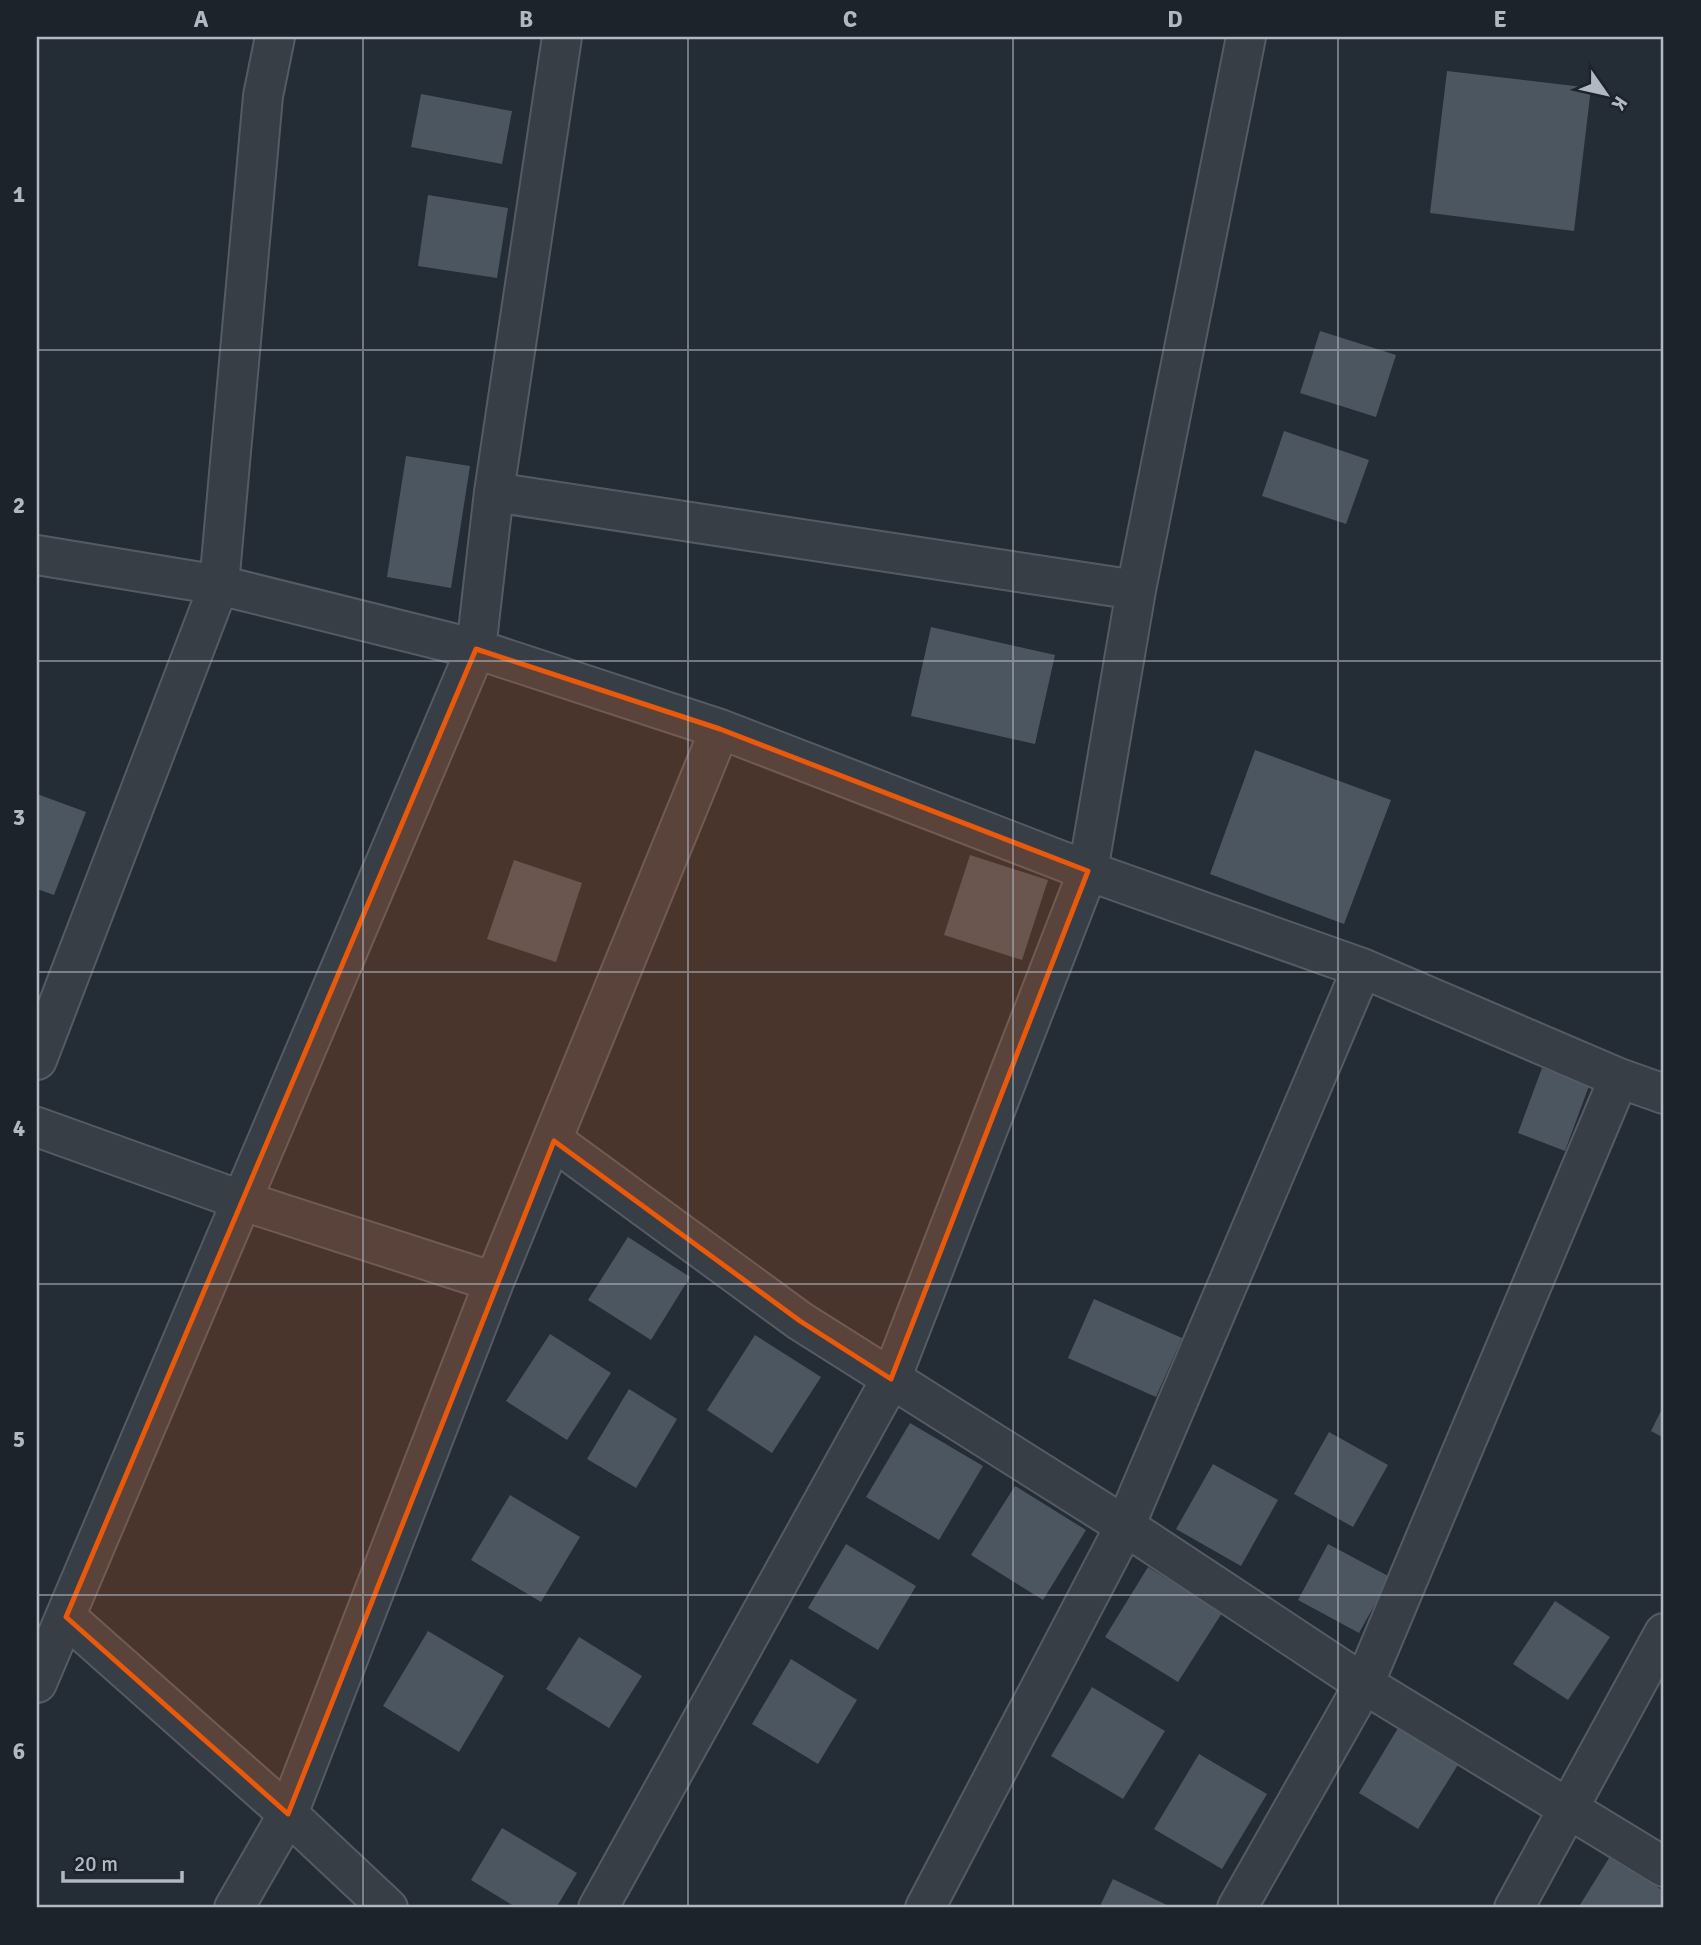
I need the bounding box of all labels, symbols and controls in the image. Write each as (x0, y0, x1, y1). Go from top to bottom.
text: A (194, 5, 209, 34)
text: B (519, 5, 533, 34)
text: C (843, 5, 857, 34)
text: D (1167, 5, 1183, 34)
text: E (1493, 5, 1507, 34)
north arrow (1572, 60, 1642, 130)
text: K (1606, 91, 1633, 115)
text: 1 (13, 180, 25, 209)
text: 2 (13, 491, 25, 520)
text: 3 (13, 803, 25, 832)
text: 4 (13, 1114, 25, 1143)
text: 5 (13, 1425, 25, 1454)
text: 6 (13, 1737, 25, 1766)
scale bar (63, 1840, 182, 1884)
text: 20 m (74, 1851, 118, 1877)

